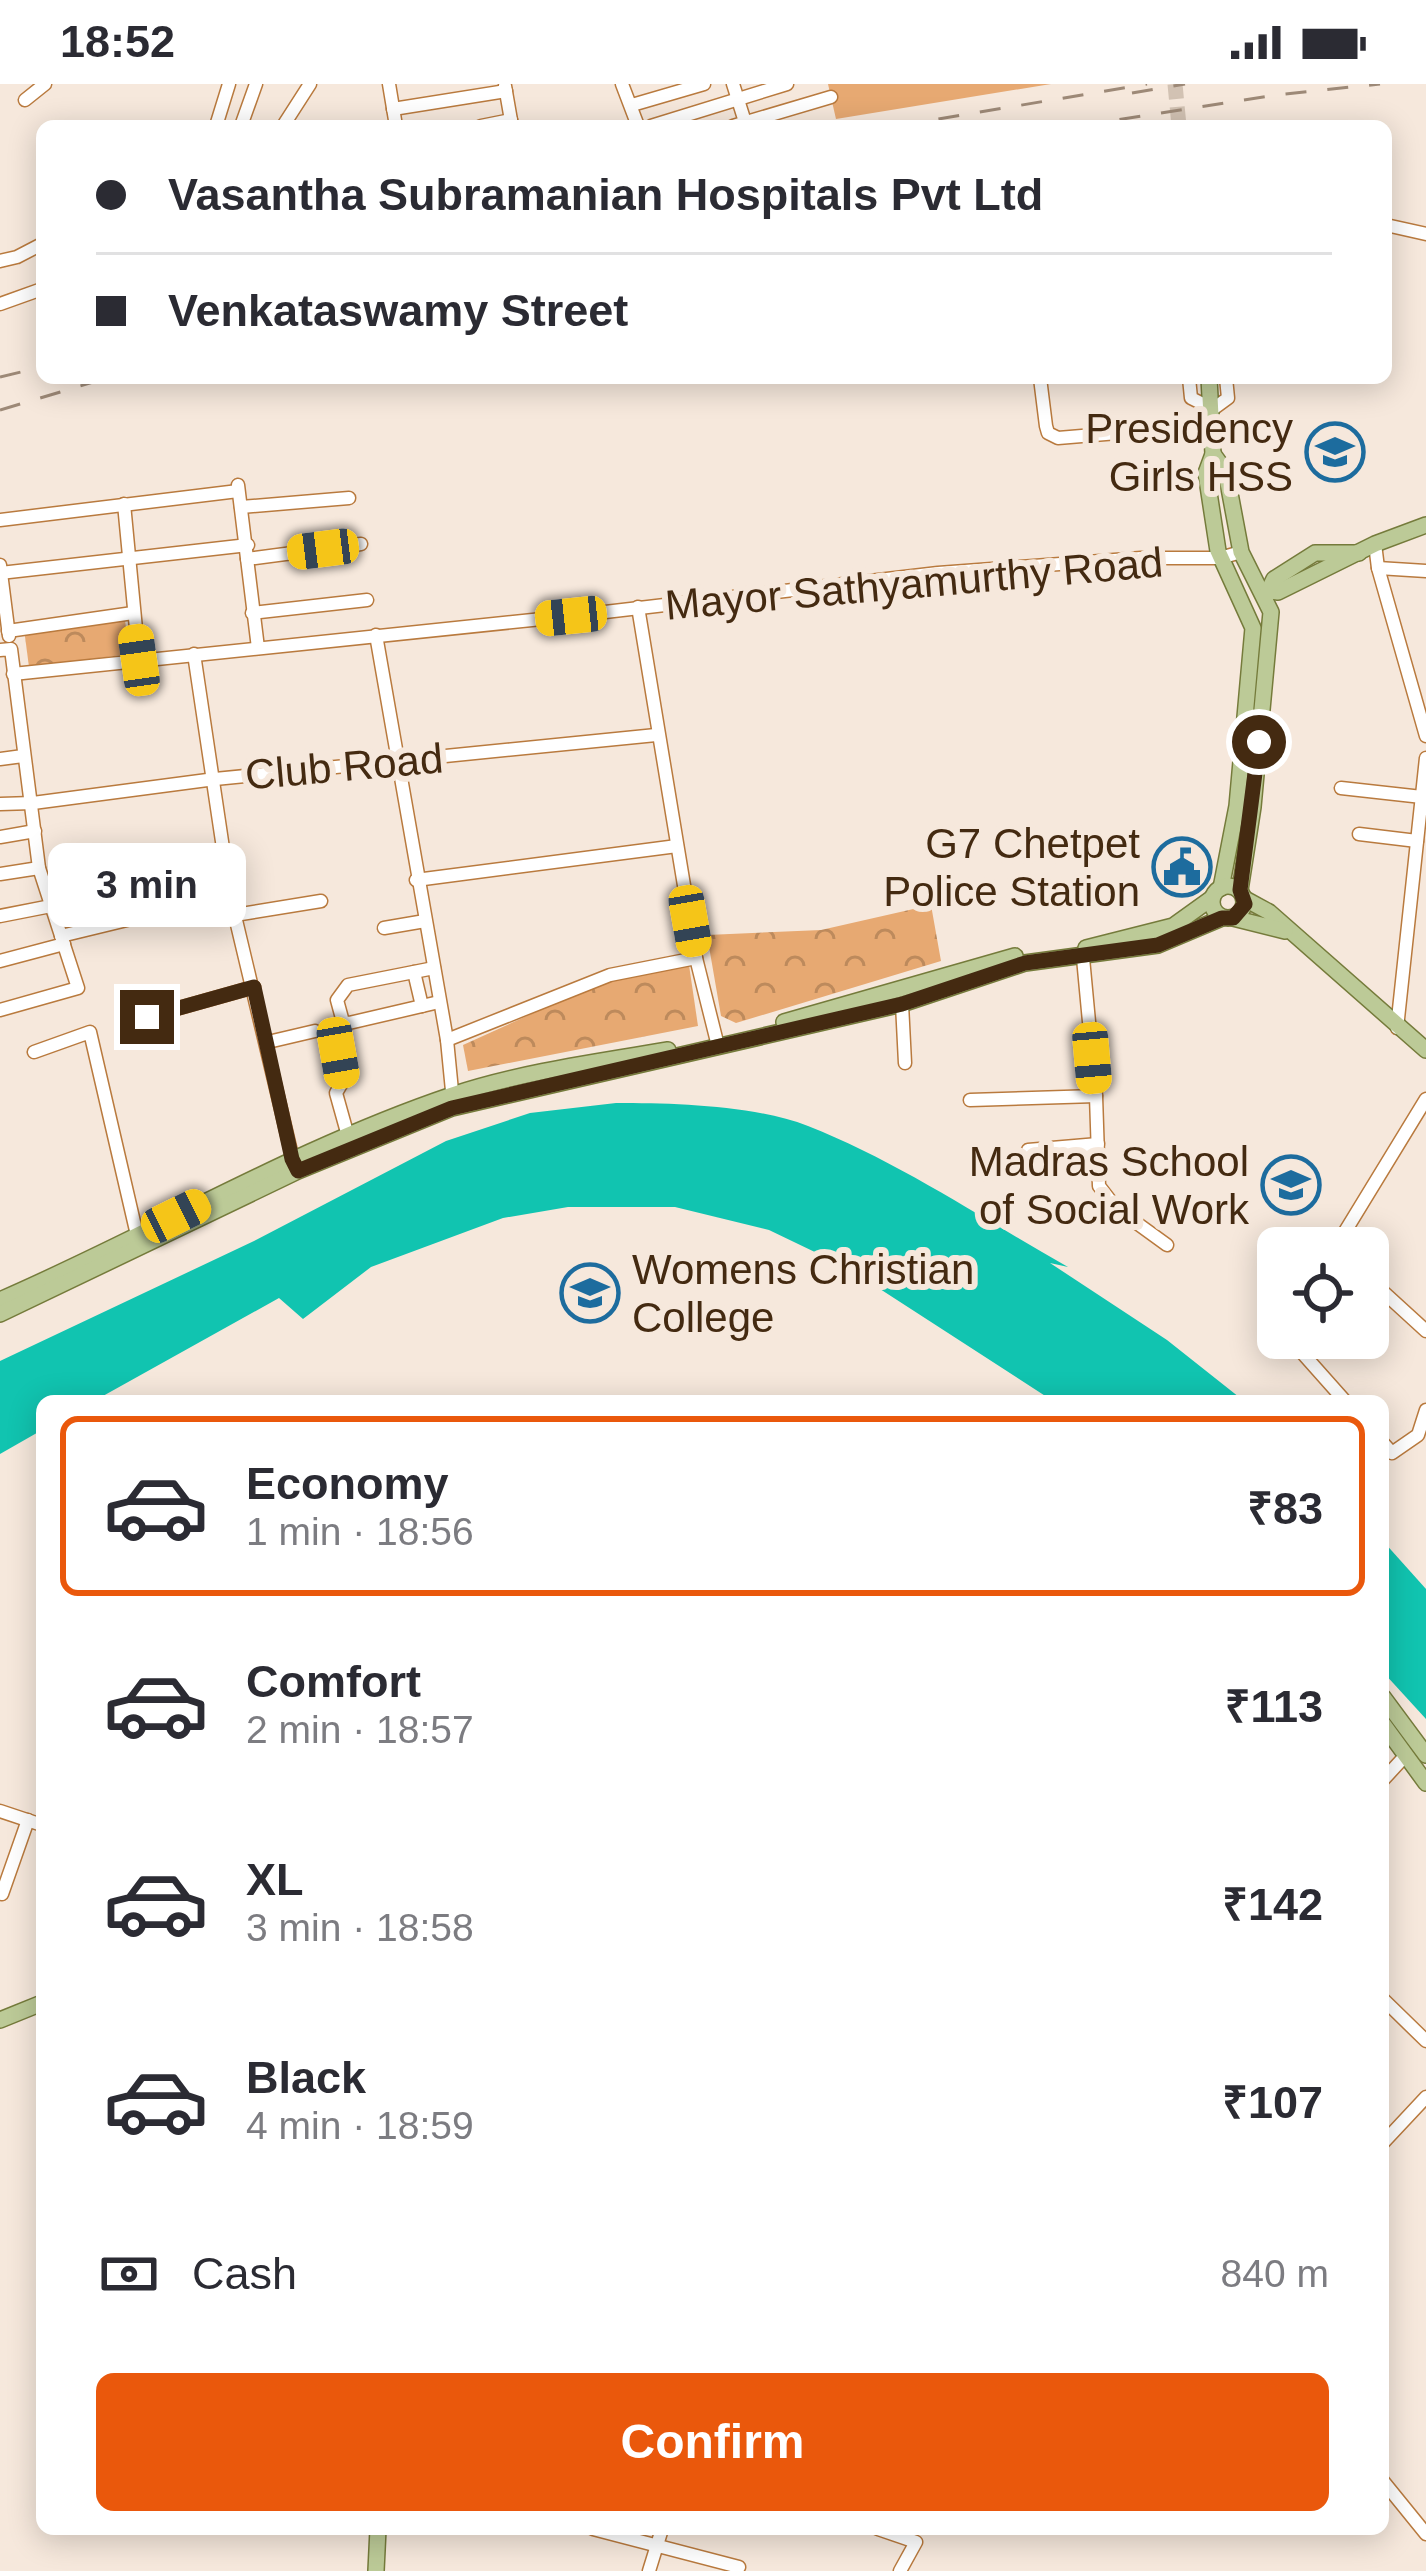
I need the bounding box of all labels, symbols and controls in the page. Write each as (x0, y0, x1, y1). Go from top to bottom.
text: 18:52 (60, 16, 175, 67)
text: Vasantha Subramanian Hospitals Pvt Ltd (168, 169, 1043, 220)
text: Venkataswamy Street (168, 285, 628, 336)
place label: Presidency Girls HSS (1085, 405, 1293, 500)
school or university icon: Presidency Girls HSS (1304, 421, 1366, 483)
car (285, 527, 361, 571)
street label: Mayor Sathyamurthy Road (663, 538, 1165, 629)
car (533, 594, 609, 638)
car (116, 622, 162, 698)
route start (1232, 715, 1286, 769)
street label: Club Road (243, 734, 445, 799)
place label: G7 Chetpet Police Station (883, 820, 1140, 915)
public building icon: G7 Chetpet Police Station (1151, 836, 1213, 898)
callout: 3 min (48, 843, 246, 927)
text: 3 min (96, 863, 198, 906)
car (666, 882, 714, 960)
route end (120, 990, 174, 1044)
car (314, 1014, 362, 1092)
car (1071, 1021, 1113, 1095)
place label: Madras School of Social Work (969, 1138, 1250, 1233)
school or university icon: Madras School of Social Work (1260, 1154, 1322, 1216)
car (136, 1184, 216, 1248)
map controls (1257, 1227, 1389, 1359)
button: locate (1257, 1227, 1389, 1359)
place label: Womens Christian College (632, 1246, 974, 1341)
school or university icon: Womens Christian College (559, 1262, 621, 1324)
icon: car (102, 1452, 210, 1560)
text: Economy (246, 1458, 449, 1509)
text: ₹83 (1247, 1483, 1323, 1534)
text: 1 min · 18:56 (246, 1510, 474, 1553)
icon: car (102, 1650, 210, 1758)
text: Comfort (246, 1656, 421, 1707)
text: ₹113 (1225, 1681, 1323, 1732)
text: 2 min · 18:57 (246, 1708, 474, 1751)
icon: car (102, 1848, 210, 1956)
text: XL (246, 1854, 304, 1905)
text: ₹142 (1222, 1879, 1323, 1930)
text: 3 min · 18:58 (246, 1906, 474, 1949)
icon: car (102, 2046, 210, 2154)
text: Black (246, 2052, 366, 2103)
text: ₹107 (1222, 2077, 1323, 2128)
text: 4 min · 18:59 (246, 2104, 474, 2147)
icon: cash (96, 2241, 162, 2307)
text: Cash (192, 2248, 297, 2299)
text: 840 m (1221, 2252, 1329, 2295)
button: Confirm (96, 2373, 1329, 2511)

